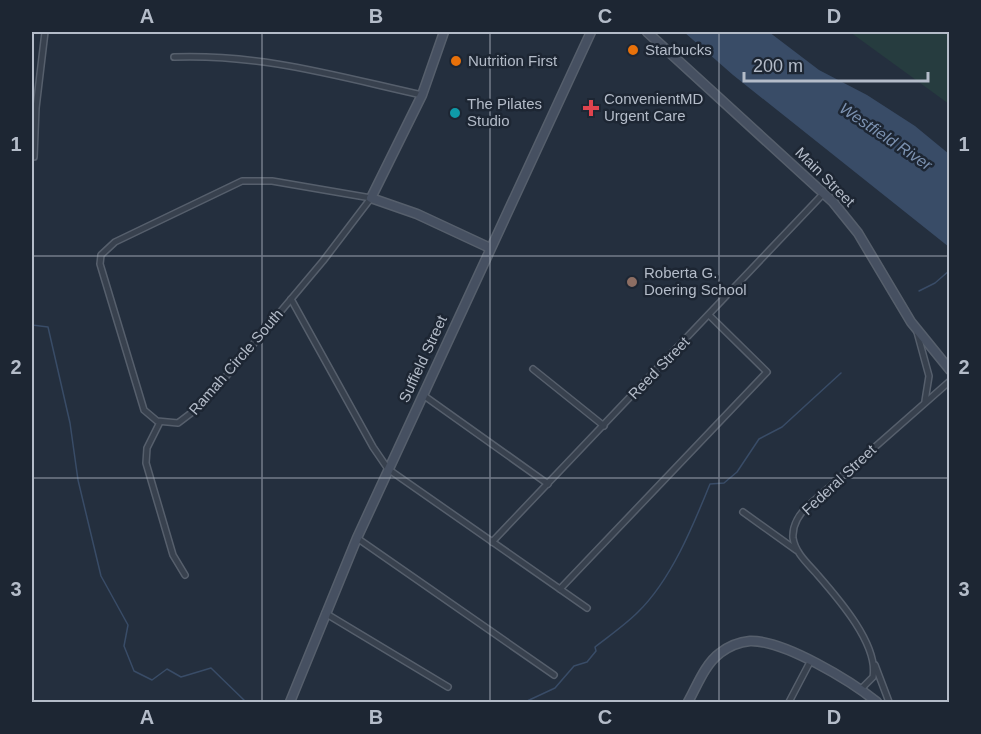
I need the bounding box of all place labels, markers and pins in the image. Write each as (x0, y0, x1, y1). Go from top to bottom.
place label: Starbucks (645, 41, 712, 58)
marker: Starbucks (626, 43, 640, 57)
place label: Nutrition First (468, 52, 558, 69)
marker: Nutrition First (449, 54, 463, 68)
place label: ConvenientMD Urgent Care (604, 90, 703, 124)
place label: The Pilates Studio (467, 95, 542, 129)
marker: ConvenientMD Urgent Care (582, 99, 600, 117)
marker: The Pilates Studio (448, 106, 462, 120)
place label: Roberta G. Doering School (644, 264, 747, 298)
marker: Roberta G. Doering School (625, 275, 639, 289)

